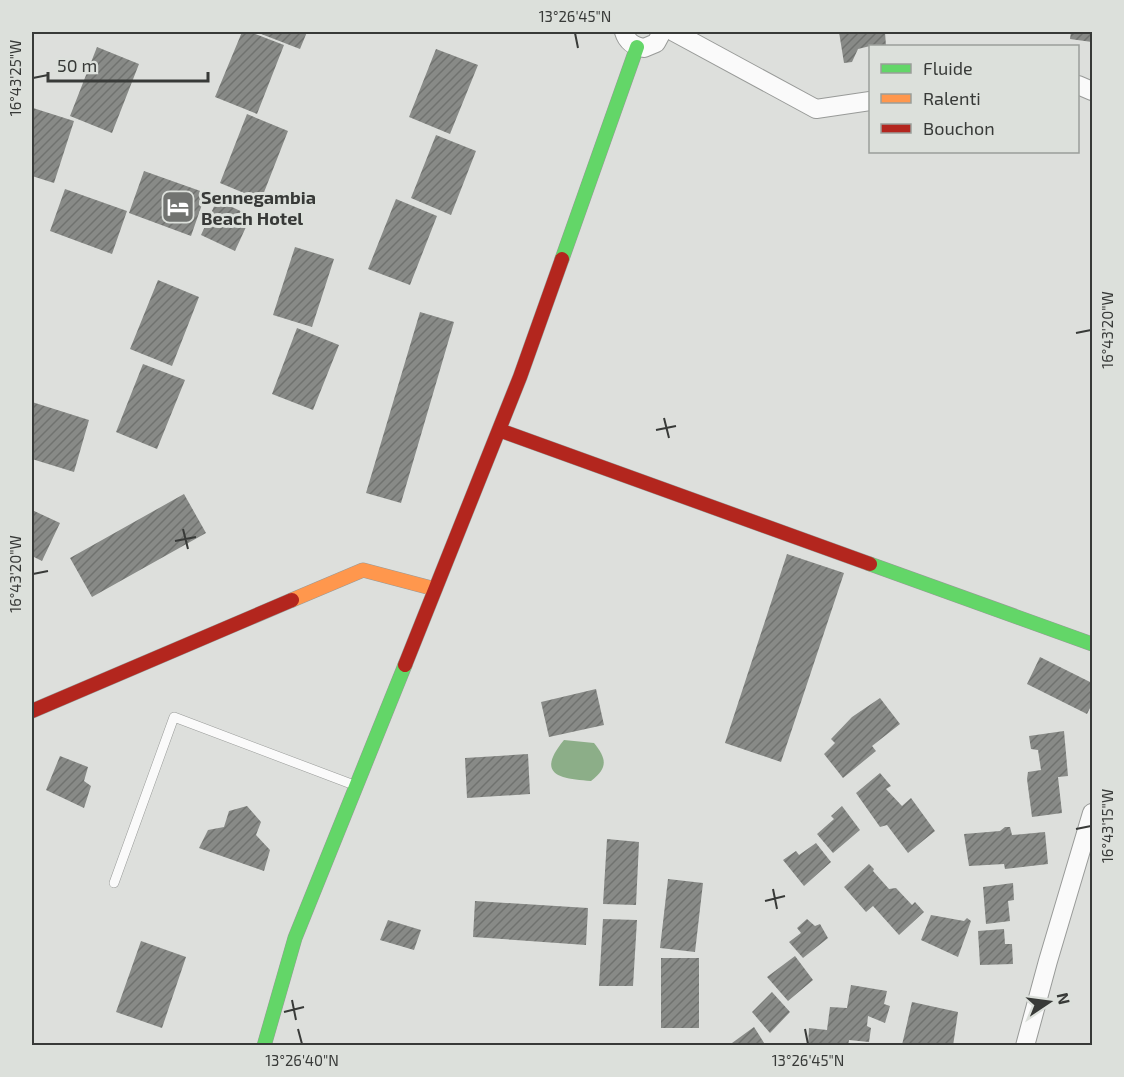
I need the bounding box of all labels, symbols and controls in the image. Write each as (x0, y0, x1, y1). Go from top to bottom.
text: 13°26'45"N (539, 7, 611, 25)
text: 16°43'25"W (6, 40, 24, 116)
scale bar (48, 45, 208, 83)
legend (869, 45, 1079, 153)
text: 50 m (57, 54, 97, 76)
text: Fluide (923, 57, 973, 79)
text: Ralenti (923, 87, 981, 109)
text: Bouchon (923, 117, 995, 139)
place label: Sennegambia Beach Hotel (201, 186, 316, 229)
hotel icon: Sennegambia Beach Hotel (160, 189, 196, 225)
text: 16°43'20"W (1098, 291, 1116, 369)
text: 16°43'20"W (6, 535, 24, 613)
text: 16°43'15"W (1098, 789, 1116, 863)
north arrow (1019, 972, 1079, 1032)
text: N (1054, 991, 1075, 1006)
text: 13°26'40"N (265, 1051, 339, 1069)
text: 13°26'45"N (772, 1051, 844, 1069)

